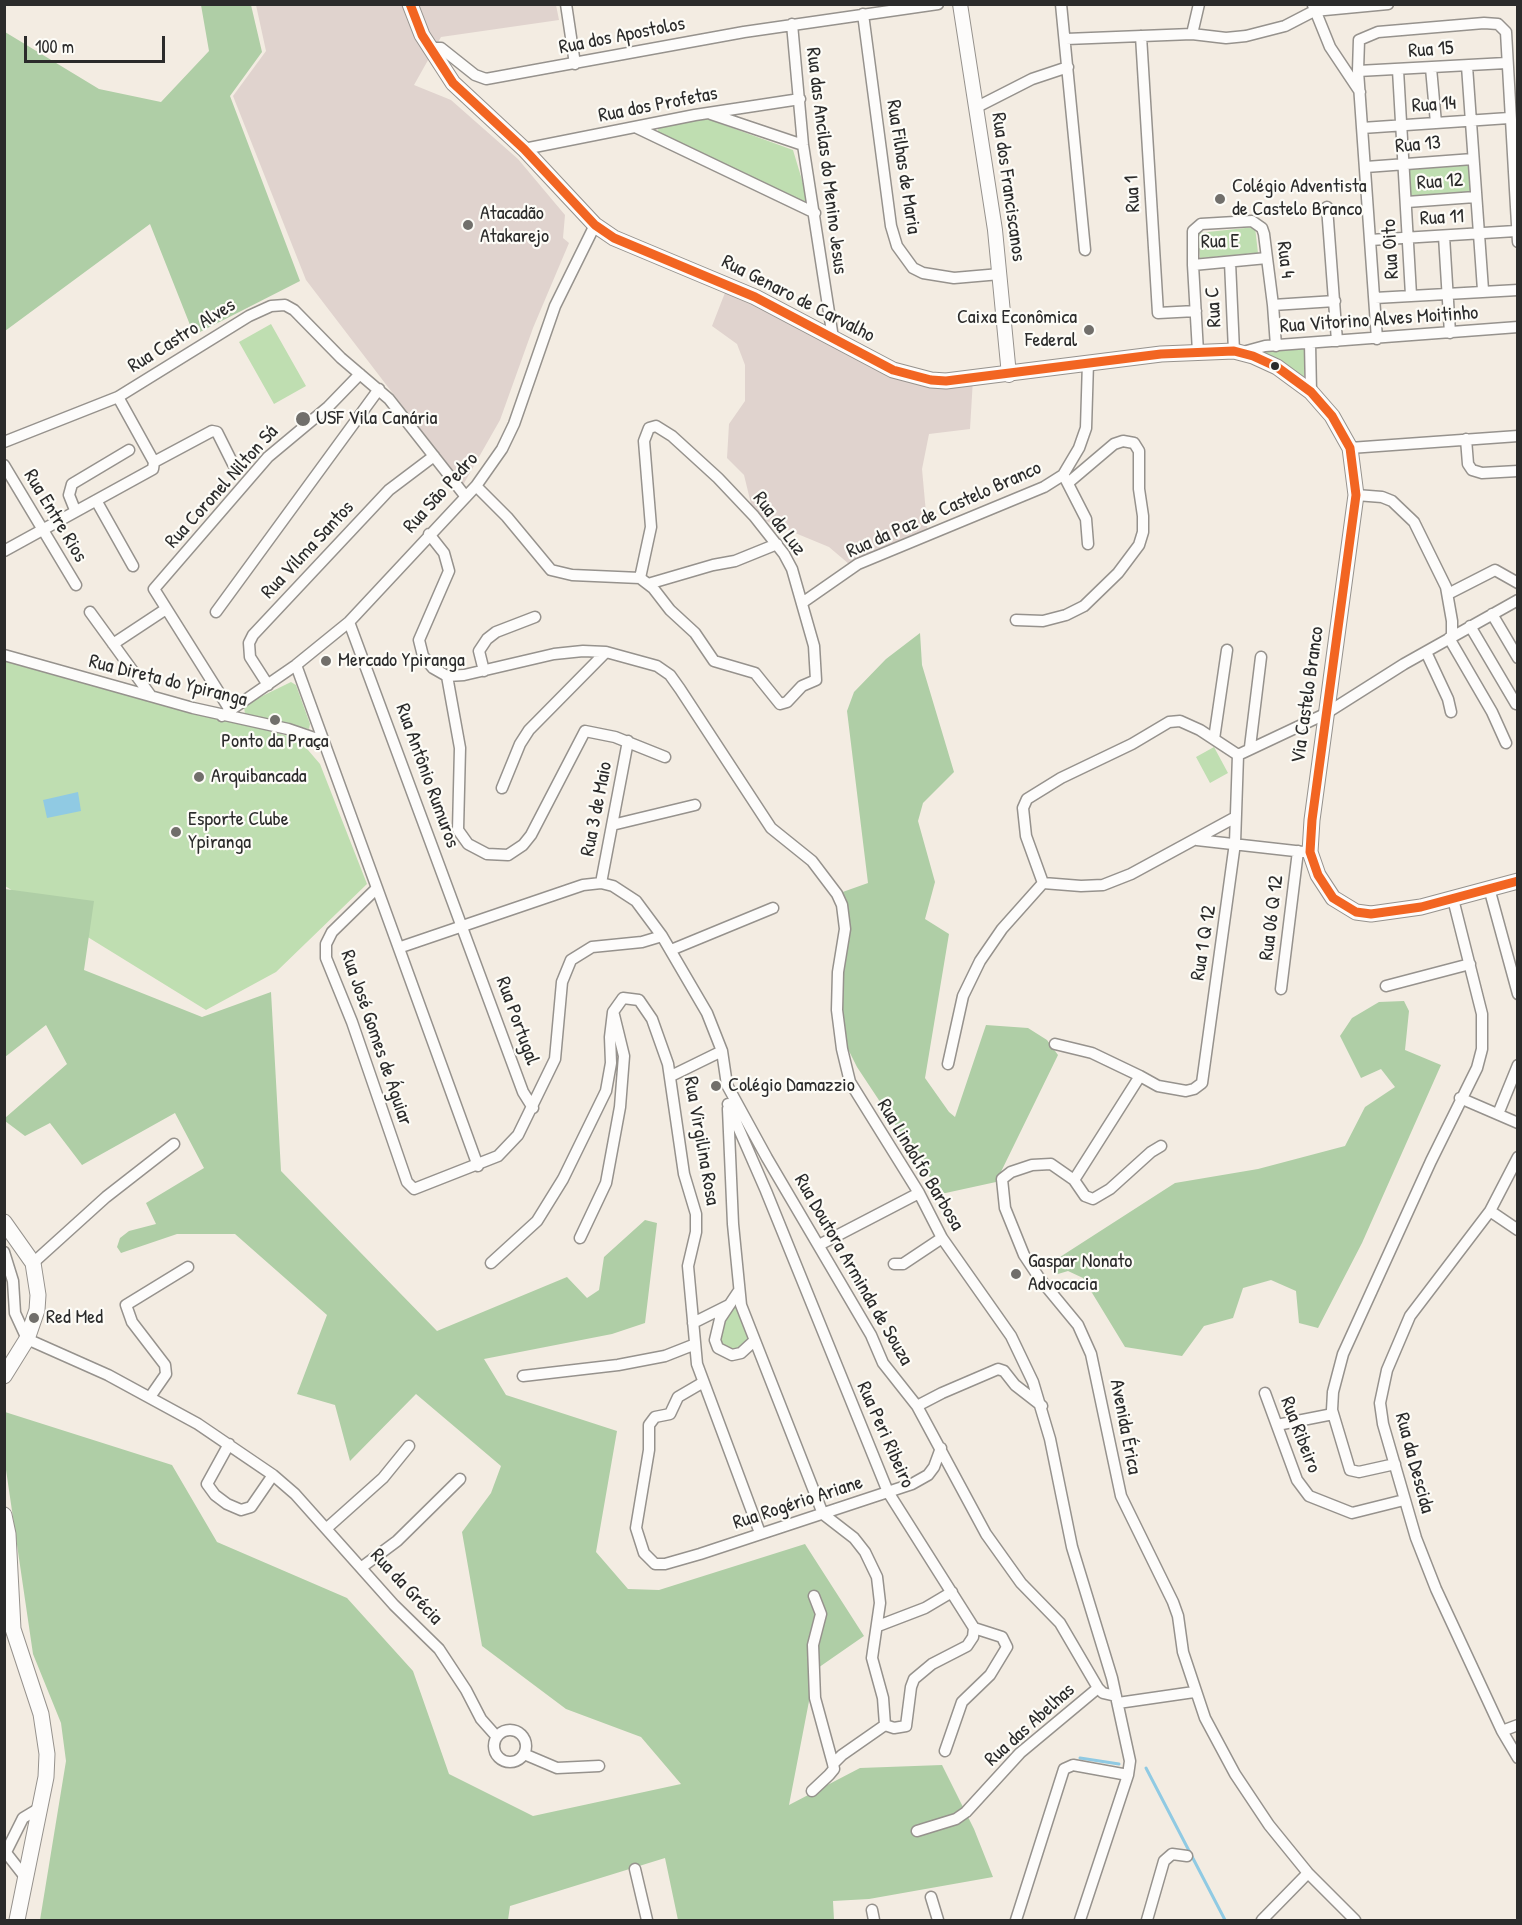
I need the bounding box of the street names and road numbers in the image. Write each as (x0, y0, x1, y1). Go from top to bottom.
street label: Rua dos Apostolos (557, 12, 687, 60)
street label: Rua 15 (1408, 36, 1454, 64)
street label: Rua das Ancilas do Menino Jesus (800, 46, 852, 276)
street label: Rua dos Profetas (597, 82, 719, 128)
street label: Rua 14 (1411, 91, 1457, 119)
street label: Rua Filhas de Maria (881, 98, 925, 236)
street label: Rua dos Franciscanos (986, 111, 1030, 263)
street label: Rua 13 (1394, 131, 1442, 159)
street label: Rua 12 (1416, 168, 1464, 196)
street label: Rua 1 (1120, 175, 1146, 213)
street label: Rua 11 (1419, 205, 1465, 231)
street label: Rua Oito (1377, 218, 1405, 280)
street label: Rua E (1201, 230, 1239, 254)
street label: Rua 4 (1271, 240, 1299, 280)
street label: Rua Genaro de Carvalho (717, 250, 879, 348)
street label: Rua C (1201, 286, 1227, 328)
street label: Rua Castro Alves (124, 293, 240, 379)
street label: Rua Vitorino Alves Moitinho (1279, 301, 1479, 339)
street label: Rua Coronel Nilton Sá (160, 421, 284, 553)
street label: Rua São Pedro (399, 448, 483, 538)
street label: Rua da Paz de Castelo Branco (843, 456, 1045, 564)
street label: Rua Entre Rios (18, 465, 92, 567)
street label: Rua da Luz (747, 487, 811, 561)
street label: Rua Vilma Santos (256, 496, 360, 604)
street label: Via Castelo Branco (1287, 625, 1329, 765)
street label: Rua Direta do Ypiranga (86, 650, 250, 712)
street label: Rua Antônio Rumuros (390, 701, 464, 851)
street label: Rua 3 de Maio (576, 760, 618, 858)
street label: Rua 06 Q 12 (1255, 874, 1289, 962)
street label: Rua 1 Q 12 (1186, 904, 1222, 982)
street label: Rua José Gomes de Águiar (335, 947, 417, 1129)
street label: Rua Portugal (490, 974, 544, 1068)
street label: Rua Virgilina Rosa (678, 1075, 724, 1207)
street label: Rua Lindolfo Barbosa (871, 1095, 969, 1235)
street label: Rua Doutora Arminda de Souza (788, 1170, 918, 1370)
street label: Rua Peri Ribeiro (851, 1378, 919, 1492)
street label: Avenida Érica (1104, 1378, 1146, 1476)
street label: Rua Ribeiro (1275, 1394, 1325, 1476)
street label: Rua da Descida (1389, 1410, 1439, 1516)
street label: Rua Rogério Ariane (730, 1471, 866, 1535)
street label: Rua da Grécia (365, 1544, 447, 1630)
street label: Rua das Abelhas (980, 1678, 1080, 1772)

